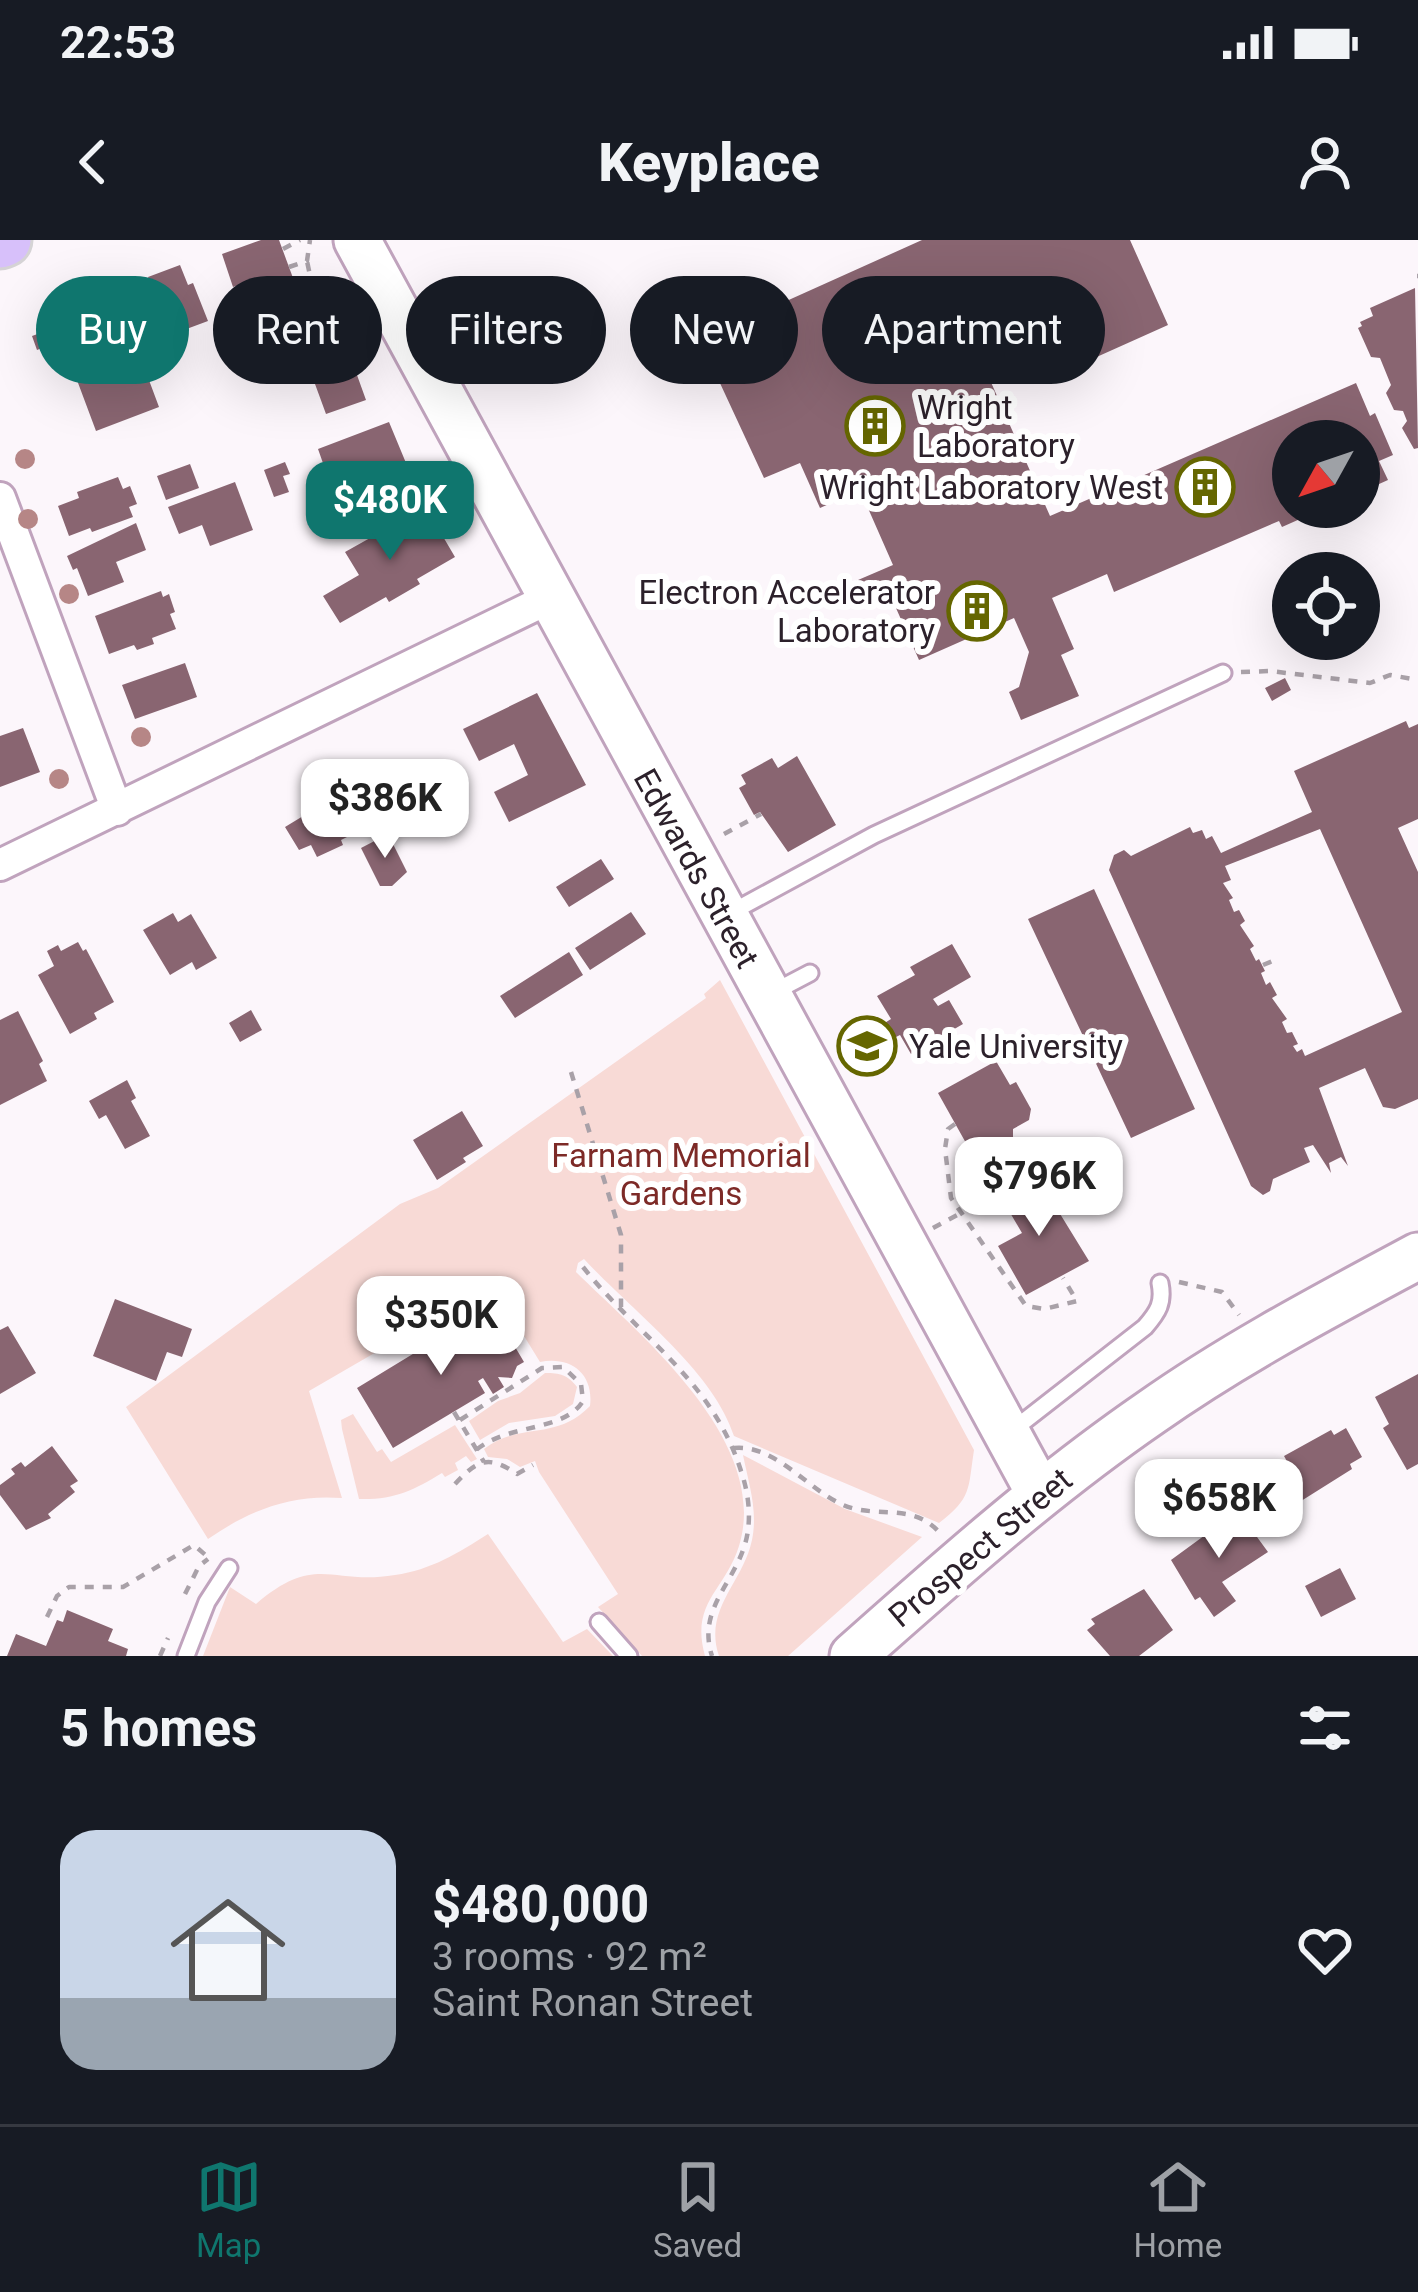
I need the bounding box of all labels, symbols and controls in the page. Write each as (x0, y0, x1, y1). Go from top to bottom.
text: 22:53 (60, 16, 176, 69)
icon: back (60, 129, 126, 195)
icon: person (1292, 129, 1358, 195)
text: Keyplace (598, 131, 820, 194)
chip: Buy (36, 276, 189, 384)
chip: Rent (213, 276, 382, 384)
chip: Filters (406, 276, 606, 384)
chip: New (630, 276, 798, 384)
chip: Apartment (822, 276, 1105, 384)
place label: Wright Laboratory (917, 388, 1075, 465)
building icon: Wright Laboratory (844, 395, 906, 457)
north arrow (1272, 420, 1380, 528)
map controls (1272, 420, 1380, 660)
building icon: Wright Laboratory West (1174, 456, 1236, 518)
pin: $480K (306, 461, 474, 563)
place label: Wright Laboratory West (819, 468, 1163, 507)
text: $480K (333, 477, 447, 523)
button: locate (1272, 552, 1380, 660)
place label: Electron Accelerator Laboratory (638, 573, 935, 650)
building icon: Electron Accelerator Laboratory (946, 580, 1008, 642)
pin: $386K (301, 759, 469, 861)
street label: Edwards Street (626, 762, 767, 975)
text: $386K (328, 775, 442, 821)
school or university icon: Yale University (836, 1015, 898, 1077)
place label: Yale University (909, 1027, 1123, 1066)
park label: Farnam Memorial Gardens (551, 1136, 811, 1213)
pin: $796K (955, 1137, 1123, 1239)
text: $796K (982, 1153, 1096, 1199)
pin: $350K (357, 1276, 525, 1378)
text: $350K (384, 1292, 498, 1338)
pin: $658K (1135, 1459, 1303, 1561)
street label: Prospect Street (881, 1460, 1080, 1635)
text: $658K (1162, 1475, 1276, 1521)
icon: filters (1292, 1695, 1358, 1761)
text: 5 homes (60, 1699, 257, 1758)
text: $480,000 (432, 1875, 649, 1934)
icon: home (156, 1878, 300, 2022)
icon: heart (1292, 1917, 1358, 1983)
text: 3 rooms · 92 m² (432, 1934, 707, 1980)
text: Saint Ronan Street (432, 1980, 753, 2026)
tab: Map (196, 2154, 262, 2265)
tab: Saved (653, 2154, 742, 2265)
tab: Home (1134, 2154, 1222, 2265)

